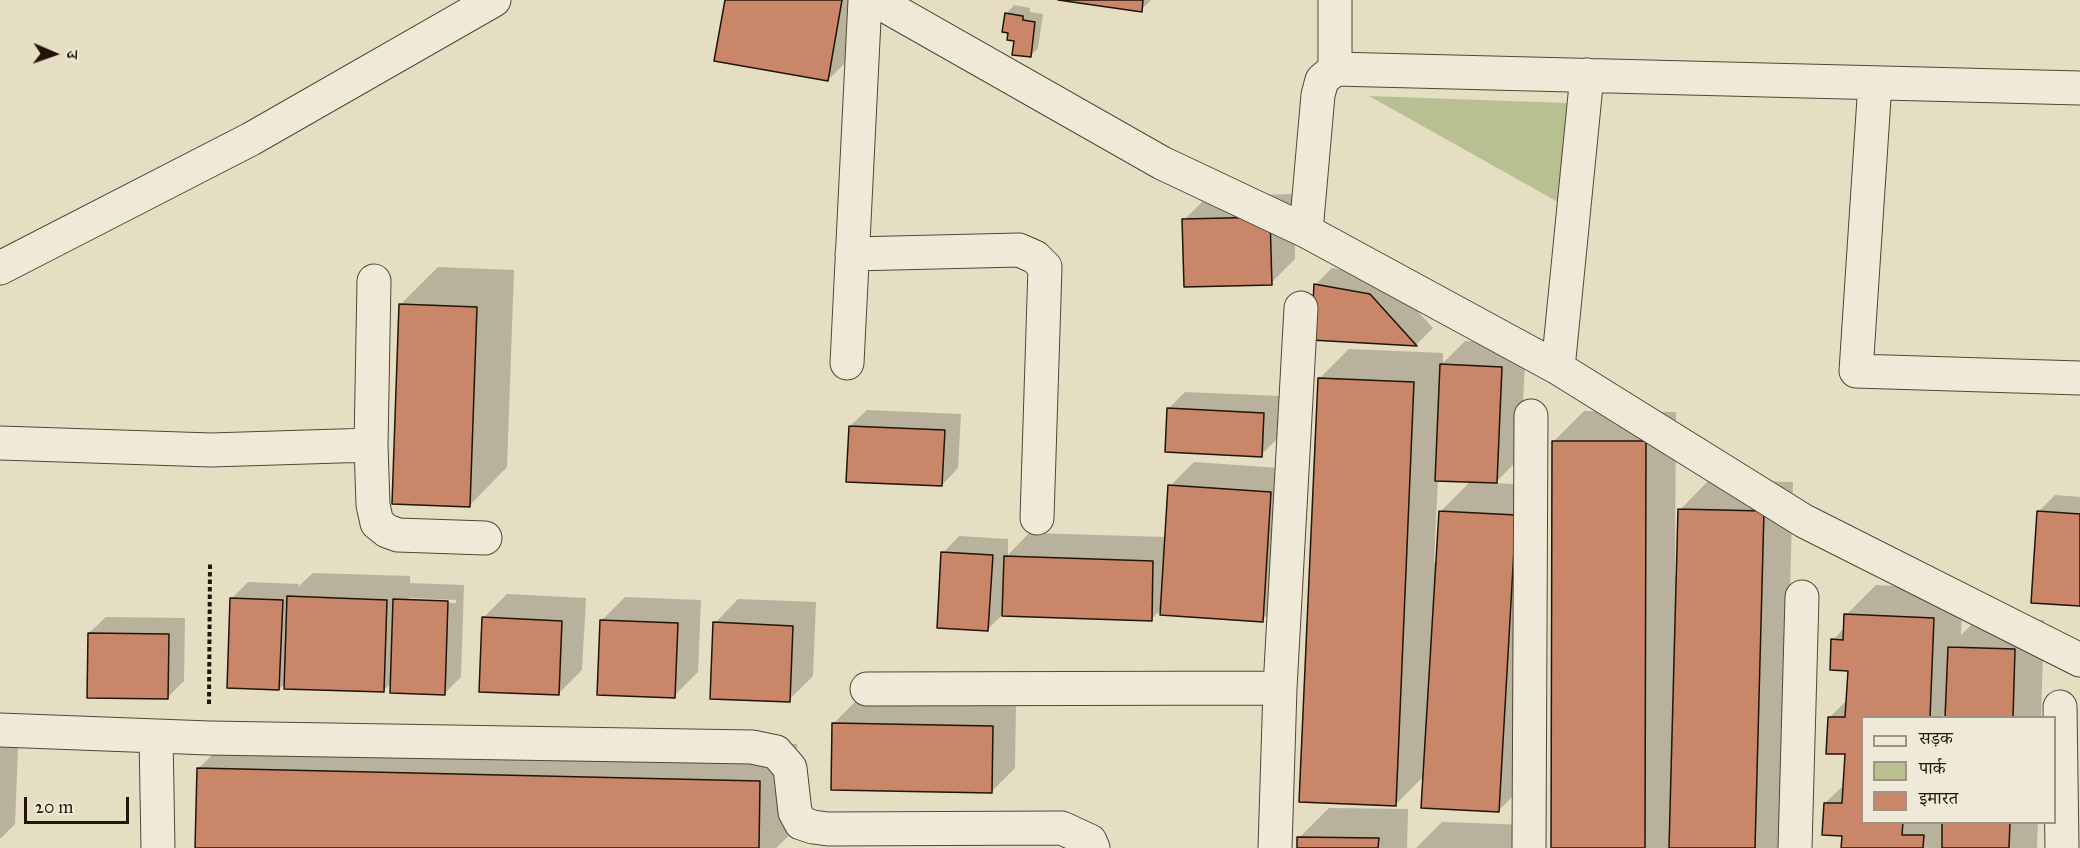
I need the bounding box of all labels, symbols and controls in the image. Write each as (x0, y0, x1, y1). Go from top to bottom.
north arrow (24, 24, 84, 84)
text: उ (63, 50, 82, 59)
legend (1861, 716, 2056, 824)
text: सड़क (1919, 727, 1953, 749)
text: पार्क (1919, 757, 1946, 779)
scale bar (27, 785, 132, 823)
text: इमारत (1919, 787, 1958, 809)
text: 20 m (35, 796, 73, 818)

